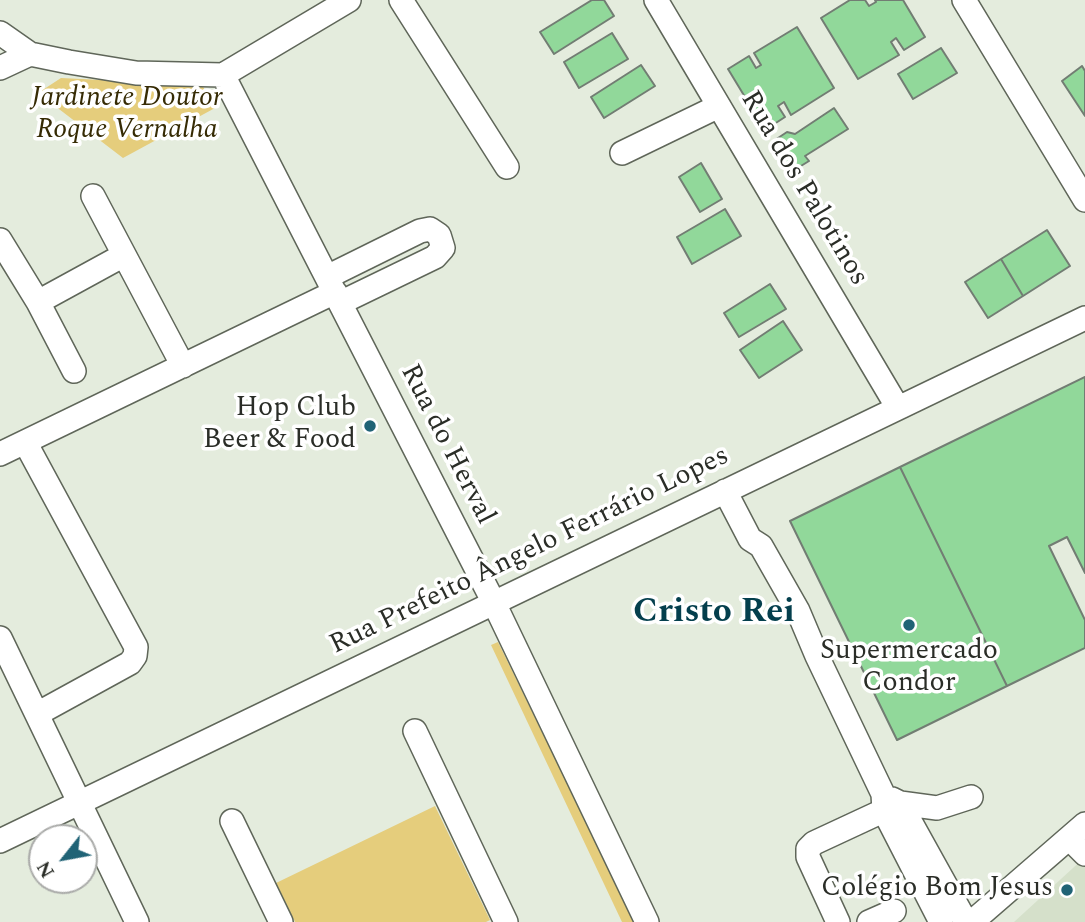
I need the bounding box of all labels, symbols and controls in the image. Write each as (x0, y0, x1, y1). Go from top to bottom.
park label: Jardinete Doutor Roque Vernalha (31, 83, 223, 149)
street label: Rua dos Palotinos (732, 86, 874, 292)
street label: Rua do Herval (391, 359, 501, 531)
place label: Hop Club Beer & Food (203, 393, 356, 459)
marker: Hop Club Beer & Food (362, 418, 378, 434)
street label: Rua Prefeito Ângelo Ferrário Lopes (325, 441, 735, 663)
district label: Cristo Rei (633, 593, 795, 635)
marker: Supermercado Condor (901, 617, 917, 633)
place label: Supermercado Condor (820, 636, 998, 702)
north arrow (28, 824, 98, 894)
text: N (30, 855, 63, 883)
place label: Colégio Bom Jesus (821, 873, 1053, 907)
marker: Colégio Bom Jesus (1059, 882, 1075, 898)

